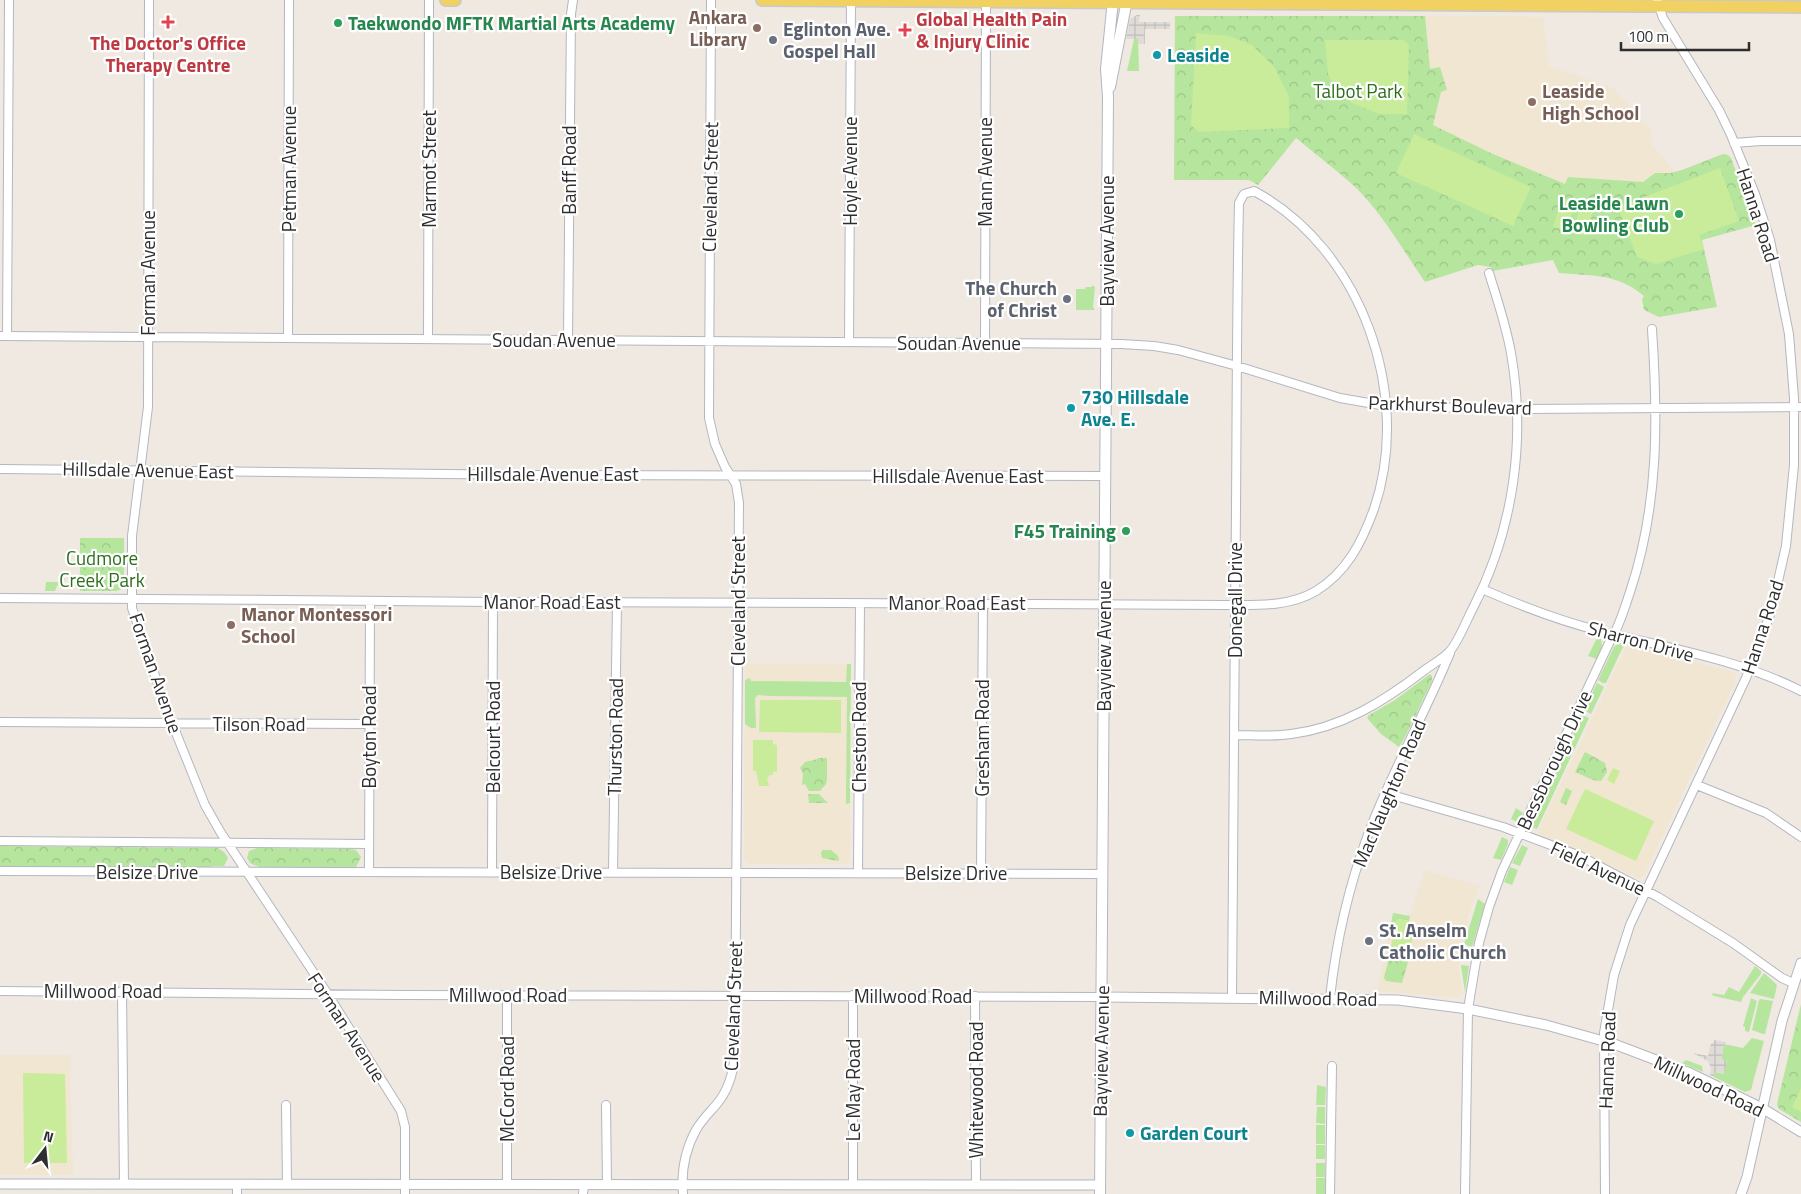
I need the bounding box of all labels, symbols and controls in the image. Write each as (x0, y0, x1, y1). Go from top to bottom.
place label: Ankara Library (689, 2, 747, 53)
place label: Global Health Pain & Injury Clinic (916, 4, 1067, 55)
place label: Taekwondo MFTK Martial Arts Academy (348, 8, 676, 37)
place label: Eglinton Ave. Gospel Hall (783, 14, 891, 65)
marker: The Doctor's Office Therapy Centre (161, 15, 175, 29)
marker: Taekwondo MFTK Martial Arts Academy (332, 17, 344, 29)
scale bar (1621, 20, 1748, 52)
marker: Ankara Library (751, 22, 763, 34)
marker: Global Health Pain & Injury Clinic (898, 23, 912, 37)
text: 100 m (1628, 25, 1669, 48)
place label: The Doctor's Office Therapy Centre (90, 28, 246, 79)
marker: Eglinton Ave. Gospel Hall (767, 34, 779, 46)
place label: Leaside (1167, 40, 1230, 69)
marker: Leaside (1151, 49, 1163, 61)
park label: Talbot Park (1313, 76, 1403, 105)
place label: Leaside High School (1542, 76, 1639, 127)
marker: Leaside High School (1526, 96, 1538, 108)
street label: Petman Avenue (274, 106, 303, 232)
street label: Marmot Street (414, 110, 443, 228)
street label: Hoyle Avenue (835, 116, 864, 226)
street label: Mann Avenue (970, 117, 999, 227)
street label: Cleveland Street (694, 121, 725, 252)
street label: Banff Road (554, 125, 583, 215)
street label: Hanna Road (1730, 164, 1787, 266)
street label: Bayview Avenue (1092, 175, 1121, 307)
place label: Leaside Lawn Bowling Club (1559, 188, 1669, 239)
marker: Leaside Lawn Bowling Club (1673, 208, 1685, 220)
street label: Forman Avenue (133, 210, 162, 336)
place label: The Church of Christ (965, 273, 1057, 324)
marker: The Church of Christ (1061, 293, 1073, 305)
street label: Soudan Avenue (492, 325, 616, 354)
street label: Soudan Avenue (897, 328, 1021, 357)
place label: 730 Hillsdale Ave. E. (1081, 382, 1189, 433)
street label: Parkhurst Boulevard (1368, 387, 1532, 422)
marker: 730 Hillsdale Ave. E. (1065, 402, 1077, 414)
street label: Hillsdale Avenue East (62, 454, 234, 485)
street label: Hillsdale Avenue East (467, 459, 639, 488)
street label: Hillsdale Avenue East (872, 461, 1044, 490)
place label: F45 Training (1014, 516, 1116, 545)
marker: F45 Training (1120, 525, 1132, 537)
street label: Cleveland Street (723, 536, 752, 666)
street label: Donegall Drive (1220, 542, 1249, 658)
park label: Cudmore Creek Park (59, 543, 145, 594)
street label: Hanna Road (1733, 576, 1790, 678)
street label: Bayview Avenue (1089, 580, 1118, 712)
street label: Manor Road East (483, 587, 621, 616)
street label: Manor Road East (888, 588, 1026, 617)
place label: Manor Montessori School (241, 599, 392, 650)
street label: Forman Avenue (122, 609, 191, 737)
street label: Sharron Drive (1585, 612, 1698, 669)
marker: Manor Montessori School (225, 619, 237, 631)
street label: Thurston Road (599, 678, 630, 796)
street label: Gresham Road (967, 679, 996, 797)
street label: Belcourt Road (478, 681, 507, 793)
street label: Cheston Road (844, 681, 873, 793)
street label: Bessborough Drive (1508, 685, 1599, 834)
street label: Boyton Road (354, 686, 383, 788)
street label: Tilson Road (213, 709, 305, 738)
street label: MacNaughton Road (1344, 714, 1433, 871)
street label: Field Avenue (1546, 833, 1650, 902)
street label: Belsize Drive (96, 857, 198, 886)
street label: Belsize Drive (500, 857, 602, 886)
street label: Belsize Drive (905, 858, 1007, 887)
place label: St. Anselm Catholic Church (1379, 915, 1507, 966)
marker: St. Anselm Catholic Church (1363, 935, 1375, 947)
street label: Cleveland Street (716, 940, 749, 1071)
street label: Forman Avenue (301, 966, 394, 1087)
street label: Millwood Road (44, 976, 162, 1005)
street label: Millwood Road (449, 980, 567, 1009)
street label: Millwood Road (854, 981, 972, 1010)
street label: Millwood Road (1258, 982, 1378, 1013)
street label: Bayview Avenue (1085, 985, 1116, 1117)
street label: Hanna Road (1590, 1011, 1623, 1109)
street label: Whitewood Road (961, 1021, 990, 1159)
street label: McCord Road (492, 1036, 521, 1142)
street label: Le May Road (838, 1039, 867, 1141)
street label: Millwood Road (1649, 1047, 1769, 1124)
place label: Garden Court (1140, 1118, 1248, 1147)
north arrow (20, 1124, 70, 1174)
text: N (41, 1125, 56, 1147)
marker: Garden Court (1124, 1127, 1136, 1139)

